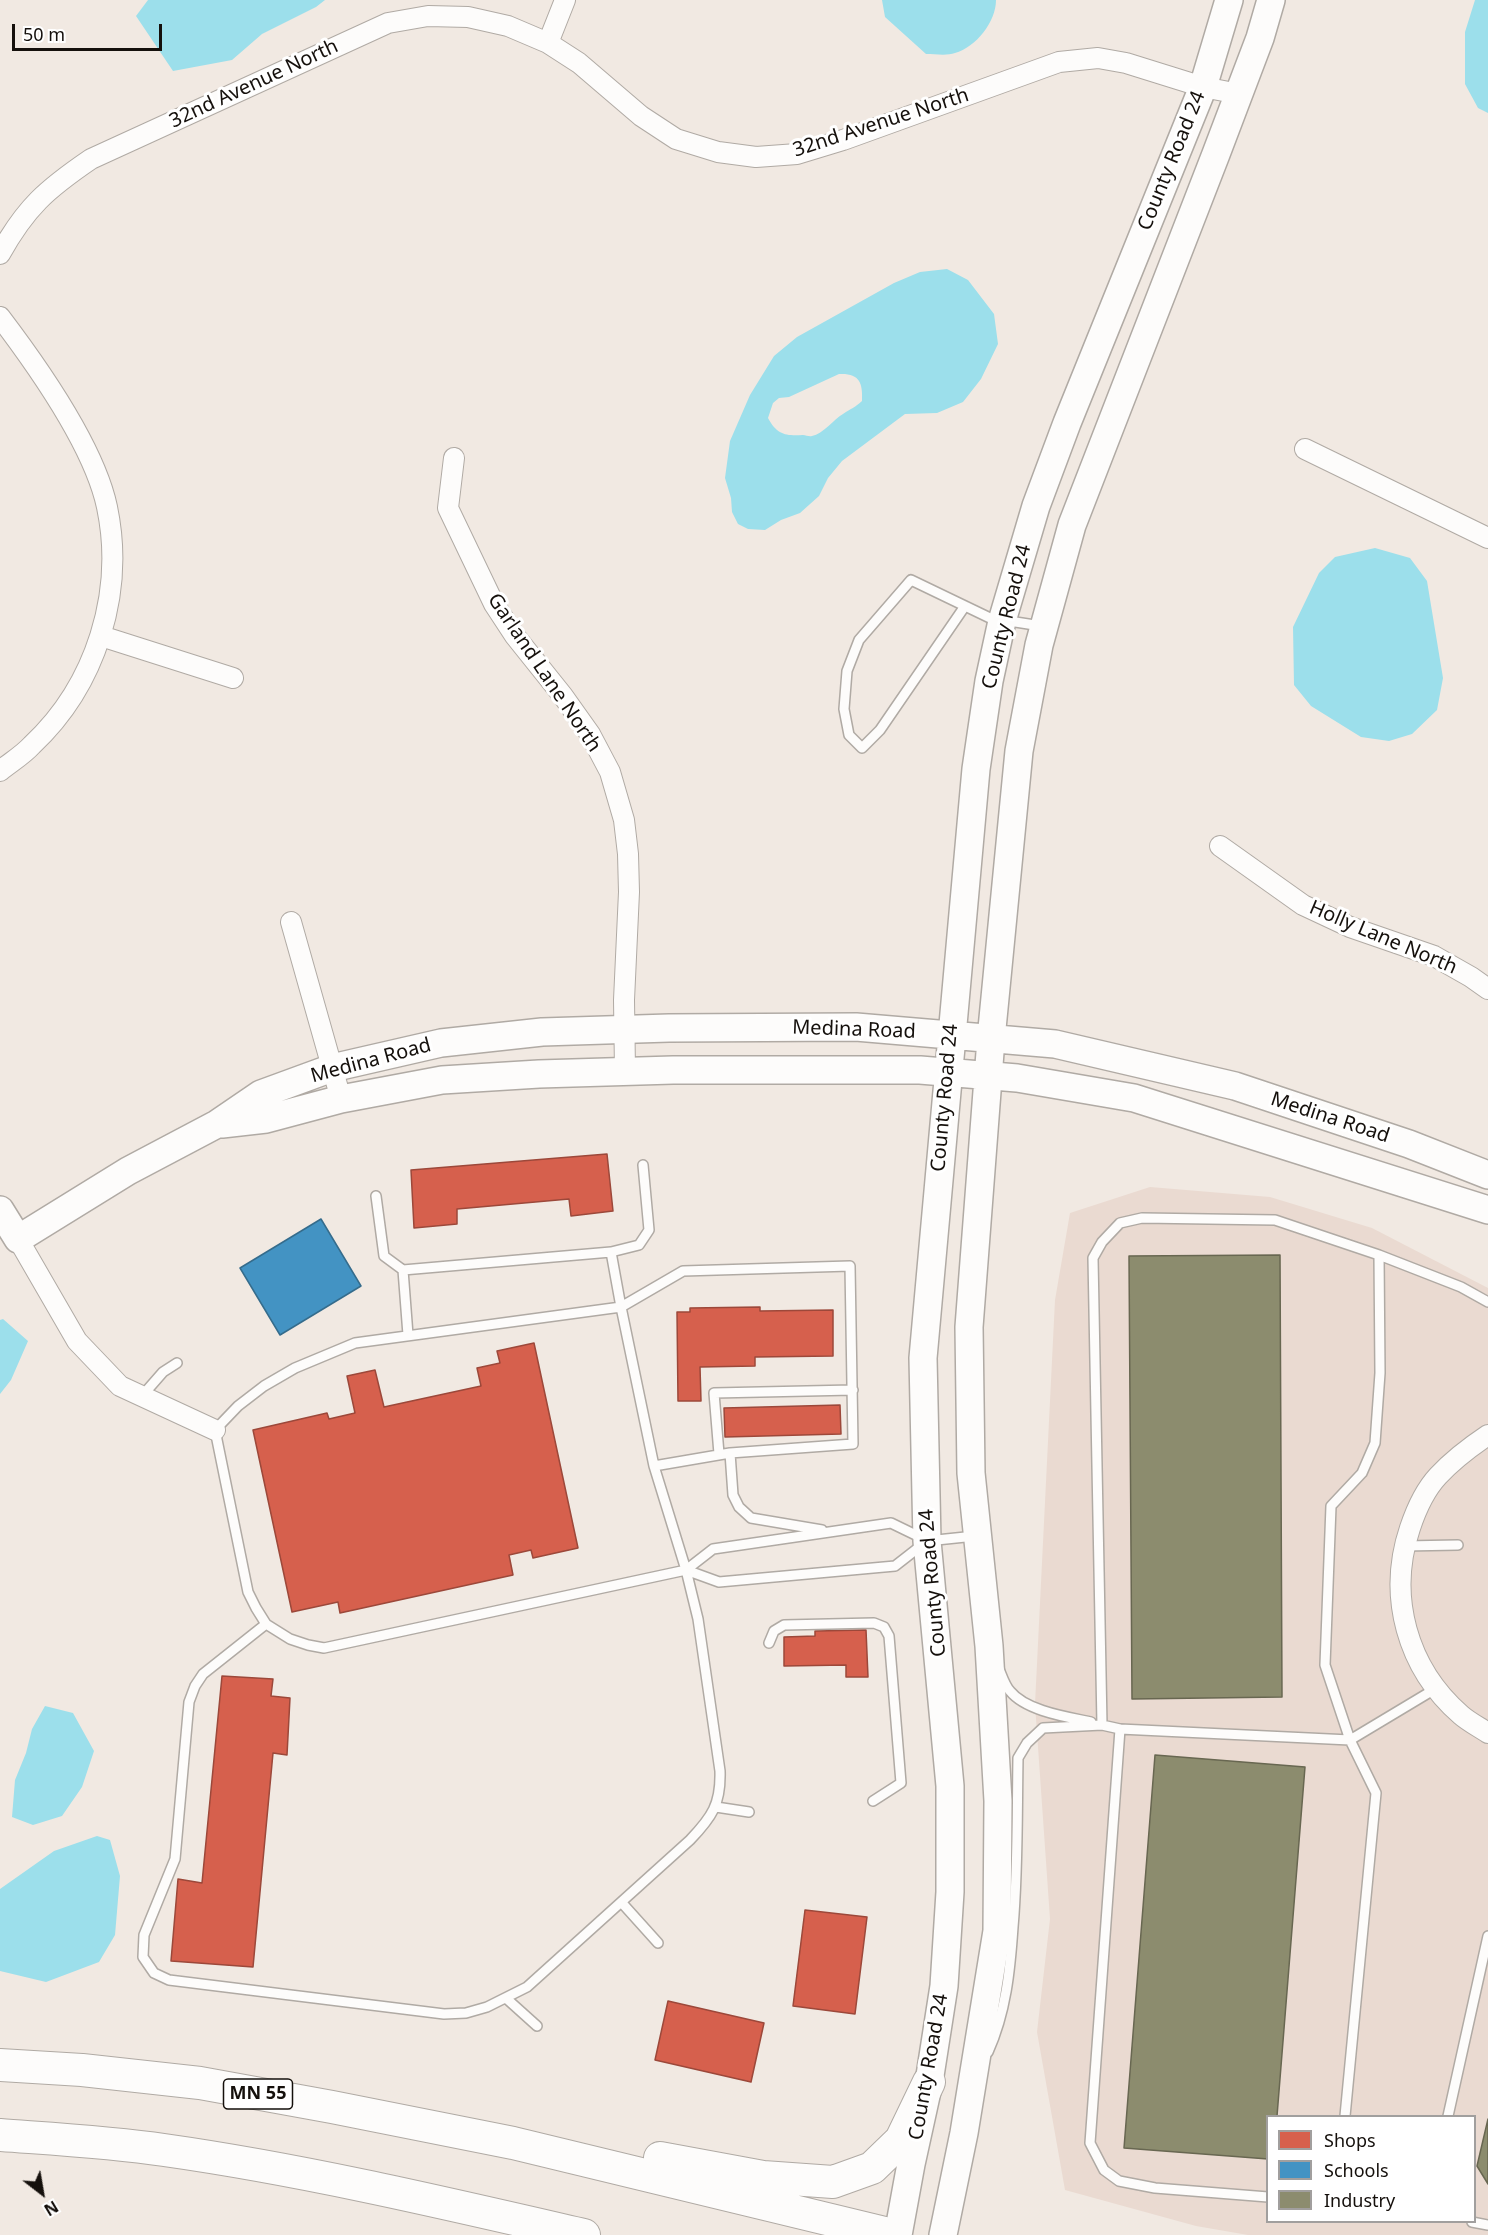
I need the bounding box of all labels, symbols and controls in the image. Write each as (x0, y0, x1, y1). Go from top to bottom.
scale bar (15, 12, 165, 50)
text: 50 m (23, 22, 65, 46)
street label: 32nd Avenue North (166, 34, 342, 134)
street label: 32nd Avenue North (790, 83, 972, 163)
street label: County Road 24 (1133, 88, 1211, 234)
street label: County Road 24 (977, 542, 1037, 692)
street label: Garland Lane North (482, 589, 606, 757)
street label: Holly Lane North (1305, 896, 1461, 980)
street label: Medina Road (792, 1016, 916, 1044)
street label: County Road 24 (927, 1023, 963, 1173)
street label: Medina Road (308, 1033, 434, 1089)
street label: Medina Road (1267, 1087, 1393, 1149)
street label: County Road 24 (915, 1508, 951, 1658)
street label: County Road 24 (904, 1992, 954, 2142)
road number: MN 55 (224, 2079, 292, 2109)
legend (1266, 2115, 1476, 2223)
text: Shops (1324, 2128, 1376, 2152)
text: Schools (1324, 2158, 1389, 2182)
north arrow (12, 2163, 72, 2223)
text: Industry (1324, 2188, 1395, 2212)
text: N (40, 2196, 63, 2221)

